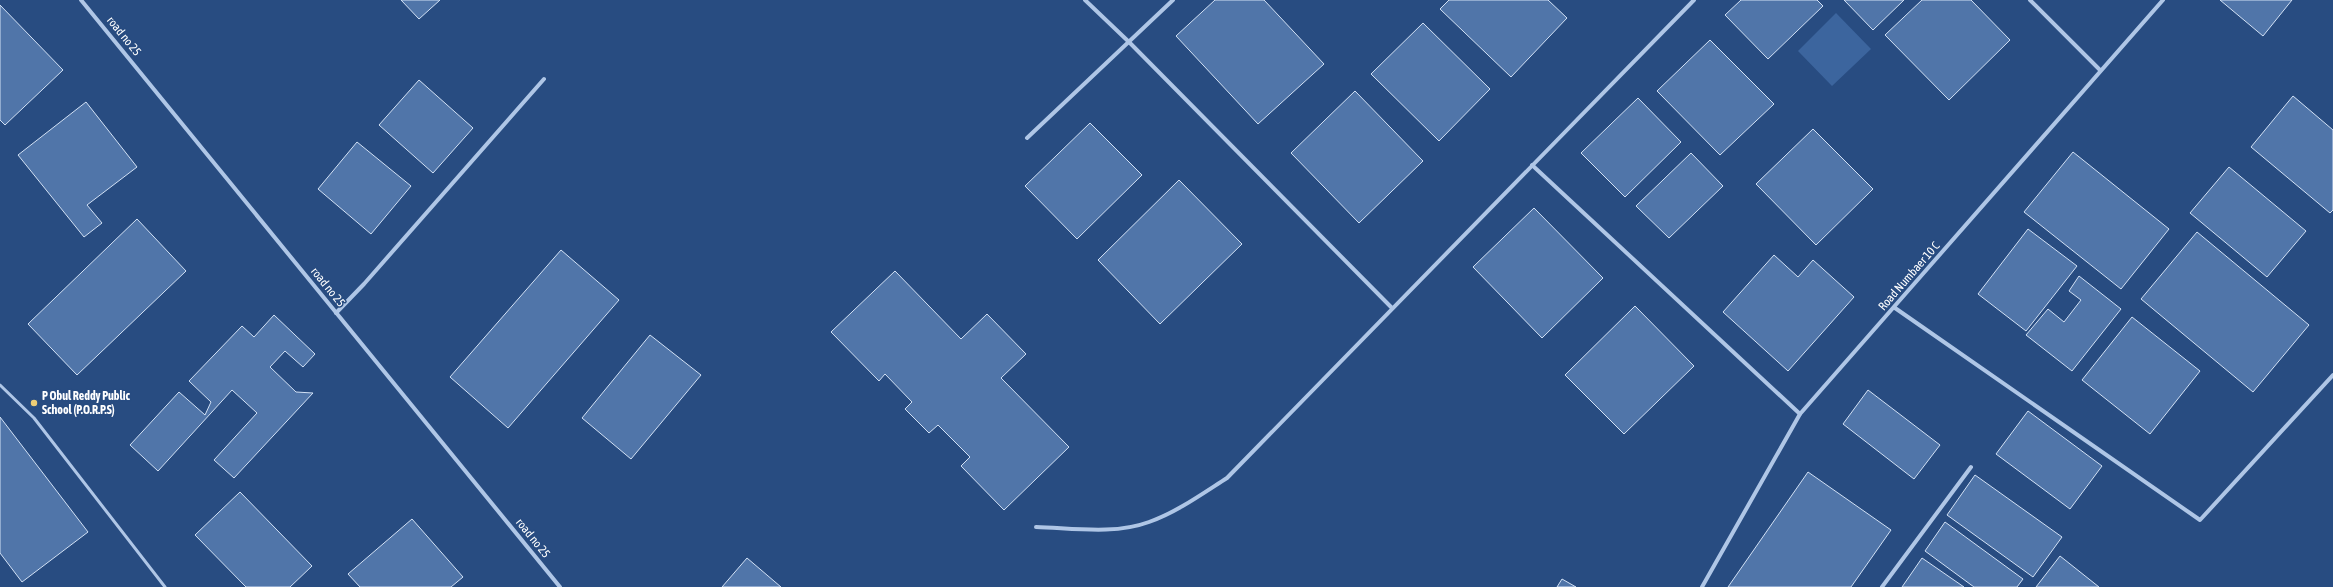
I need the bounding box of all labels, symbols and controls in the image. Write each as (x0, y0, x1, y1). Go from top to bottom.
street label: road no 25 (104, 14, 144, 58)
street label: Road Numbaer 10 C (1875, 238, 1943, 313)
street label: road no 25 (308, 265, 348, 309)
place label: P Obul Reddy Public School (P.O.R.P.S) (42, 389, 130, 417)
marker: P Obul Reddy Public School (P.O.R.P.S) (29, 398, 39, 408)
street label: road no 25 (513, 516, 553, 560)

